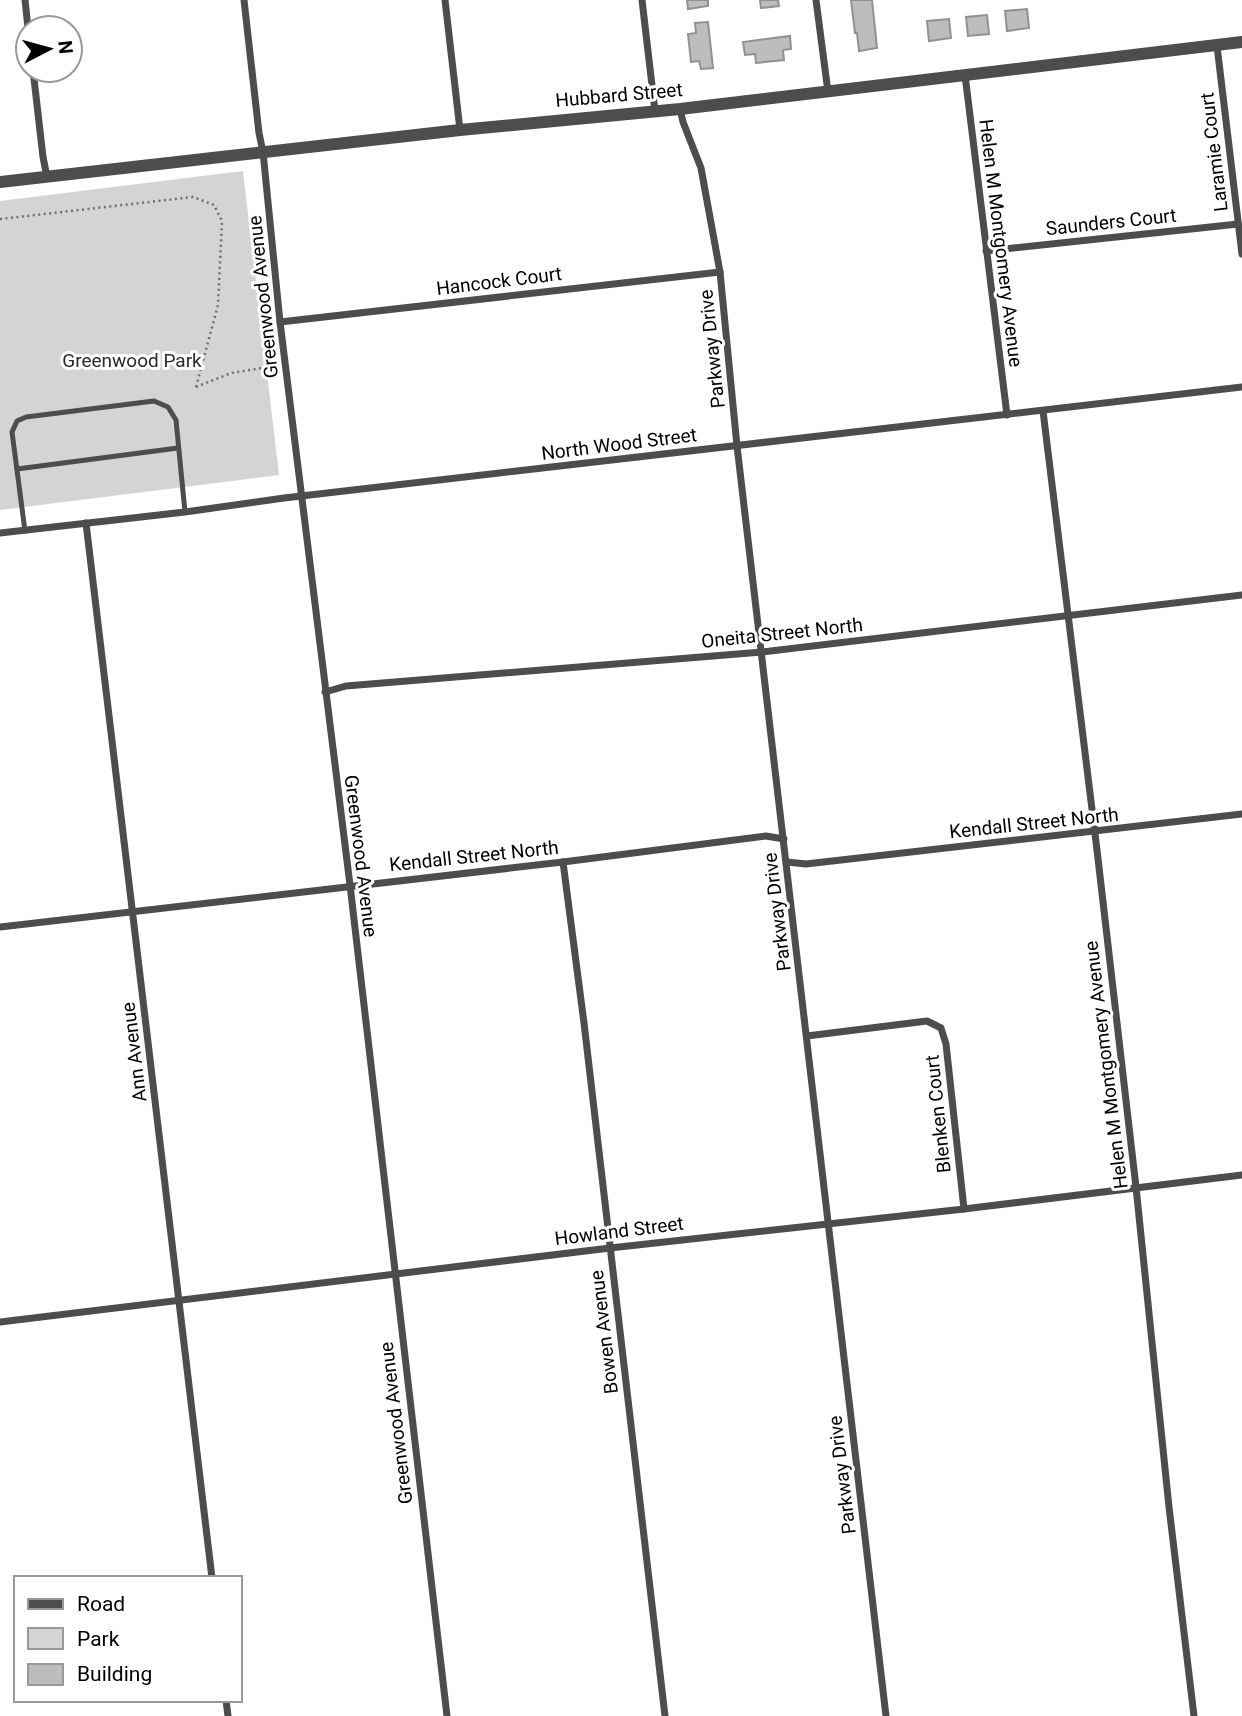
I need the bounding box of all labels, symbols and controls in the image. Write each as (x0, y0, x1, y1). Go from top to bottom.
north arrow (14, 14, 84, 84)
text: N (53, 39, 78, 55)
street label: Hubbard Street (554, 78, 684, 112)
street label: Laramie Court (1195, 91, 1233, 213)
street label: Helen M Montgomery Avenue (974, 118, 1028, 368)
street label: Saunders Court (1045, 204, 1177, 240)
street label: Greenwood Avenue (243, 215, 283, 379)
street label: Hancock Court (435, 262, 563, 300)
street label: Parkway Drive (694, 289, 730, 409)
park label: Greenwood Park (62, 349, 202, 372)
street label: North Wood Street (540, 423, 698, 465)
street label: Oneita Street North (700, 613, 864, 653)
street label: Greenwood Avenue (340, 774, 382, 938)
street label: Kendall Street North (948, 803, 1120, 843)
street label: Kendall Street North (388, 836, 560, 876)
street label: Parkway Drive (758, 851, 796, 973)
street label: Helen M Montgomery Avenue (1079, 940, 1133, 1190)
street label: Ann Avenue (116, 1001, 152, 1103)
street label: Blenken Court (920, 1054, 956, 1174)
street label: Howland Street (553, 1212, 685, 1250)
street label: Bowen Avenue (585, 1269, 623, 1395)
street label: Greenwood Avenue (375, 1341, 417, 1505)
street label: Parkway Drive (823, 1414, 861, 1536)
legend (14, 1576, 242, 1702)
text: Road (77, 1592, 125, 1616)
text: Park (77, 1627, 120, 1651)
text: Building (77, 1662, 152, 1686)

